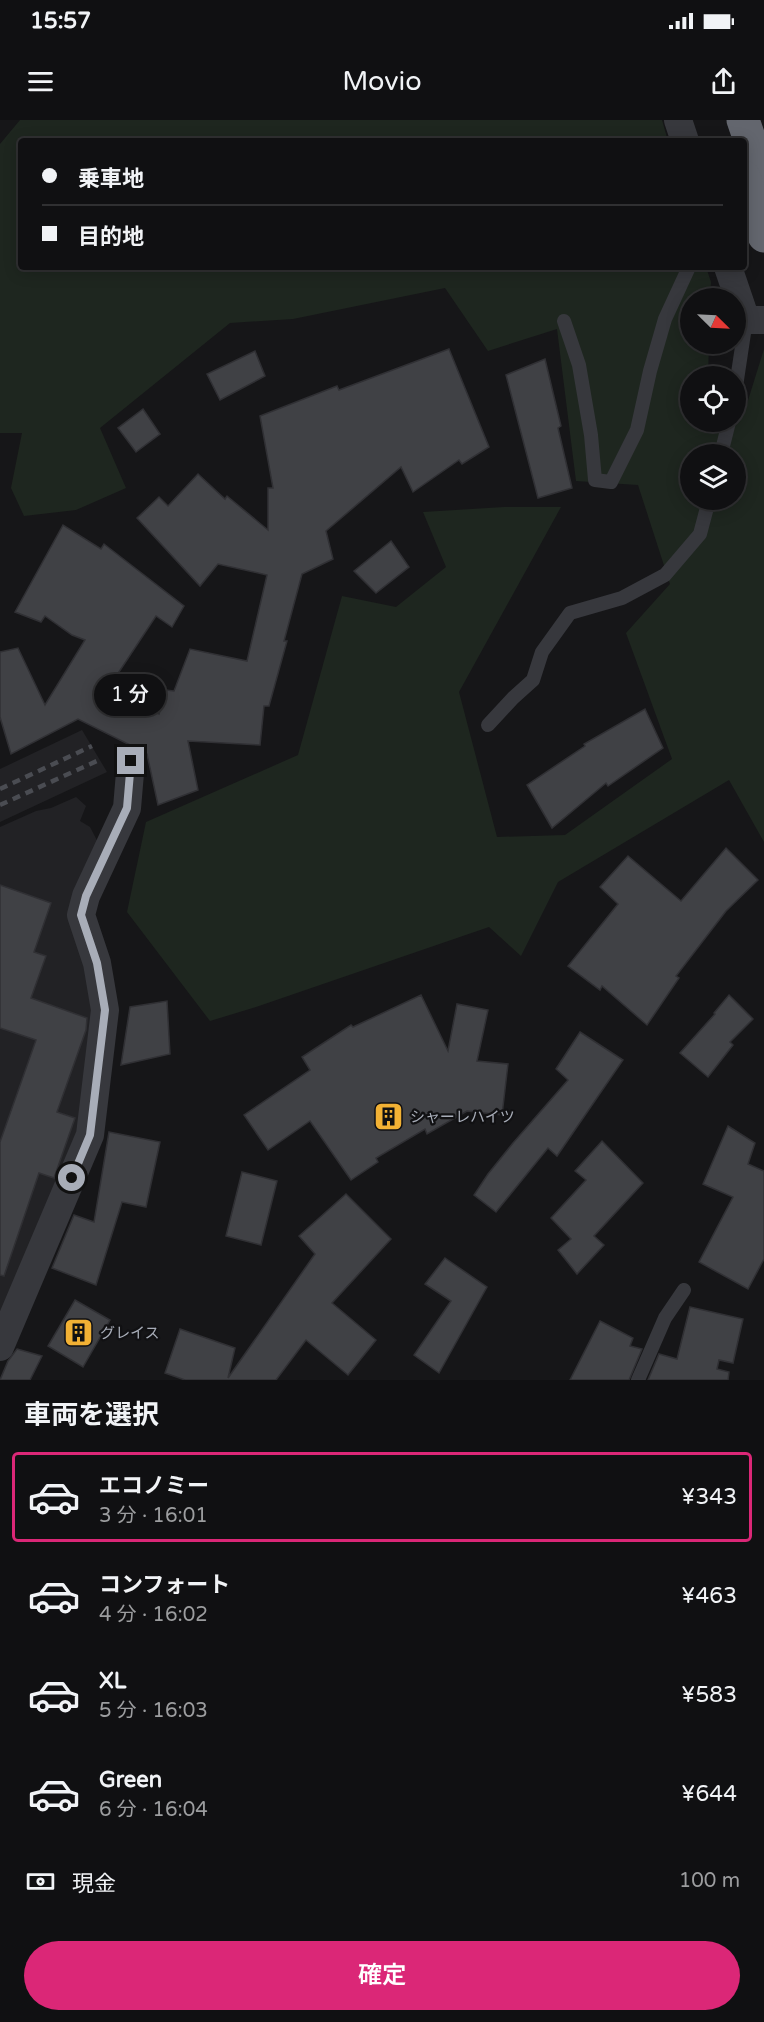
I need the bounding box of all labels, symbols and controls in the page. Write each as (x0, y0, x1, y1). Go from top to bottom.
text: 15:57 (30, 8, 91, 34)
icon: menu (24, 65, 57, 98)
text: Movio (342, 65, 422, 98)
icon: share (707, 65, 740, 98)
text: 乗車地 (78, 166, 144, 192)
text: 目的地 (78, 224, 144, 250)
north arrow (680, 288, 746, 354)
map controls (680, 288, 746, 510)
button: locate (680, 366, 746, 432)
button: layers (680, 444, 746, 510)
callout: 1 分 (95, 674, 167, 716)
text: 1 分 (111, 683, 149, 707)
route end (117, 747, 144, 774)
building icon: シャーレハイツ (373, 1101, 405, 1133)
place label: シャーレハイツ (410, 1108, 515, 1126)
route start (58, 1164, 85, 1191)
building icon: グレイス (63, 1317, 95, 1349)
place label: グレイス (100, 1324, 160, 1342)
text: 車両を選択 (24, 1399, 159, 1432)
icon: car (27, 1470, 81, 1524)
text: エコノミー (99, 1473, 209, 1499)
text: ¥343 (681, 1484, 737, 1510)
text: 3 分 · 16:01 (99, 1504, 208, 1528)
icon: car (27, 1569, 81, 1623)
text: コンフォート (99, 1572, 230, 1598)
text: ¥463 (681, 1583, 737, 1609)
text: 4 分 · 16:02 (99, 1603, 208, 1627)
icon: car (27, 1668, 81, 1722)
text: XL (99, 1668, 126, 1694)
text: ¥583 (681, 1682, 737, 1708)
text: 5 分 · 16:03 (99, 1699, 208, 1723)
icon: car (27, 1767, 81, 1821)
text: Green (99, 1767, 162, 1793)
text: ¥644 (681, 1781, 737, 1807)
text: 6 分 · 16:04 (99, 1798, 208, 1822)
icon: cash (24, 1865, 57, 1898)
text: 100 m (679, 1869, 740, 1893)
text: 現金 (72, 1871, 116, 1897)
button: 確定 (24, 1941, 740, 2010)

